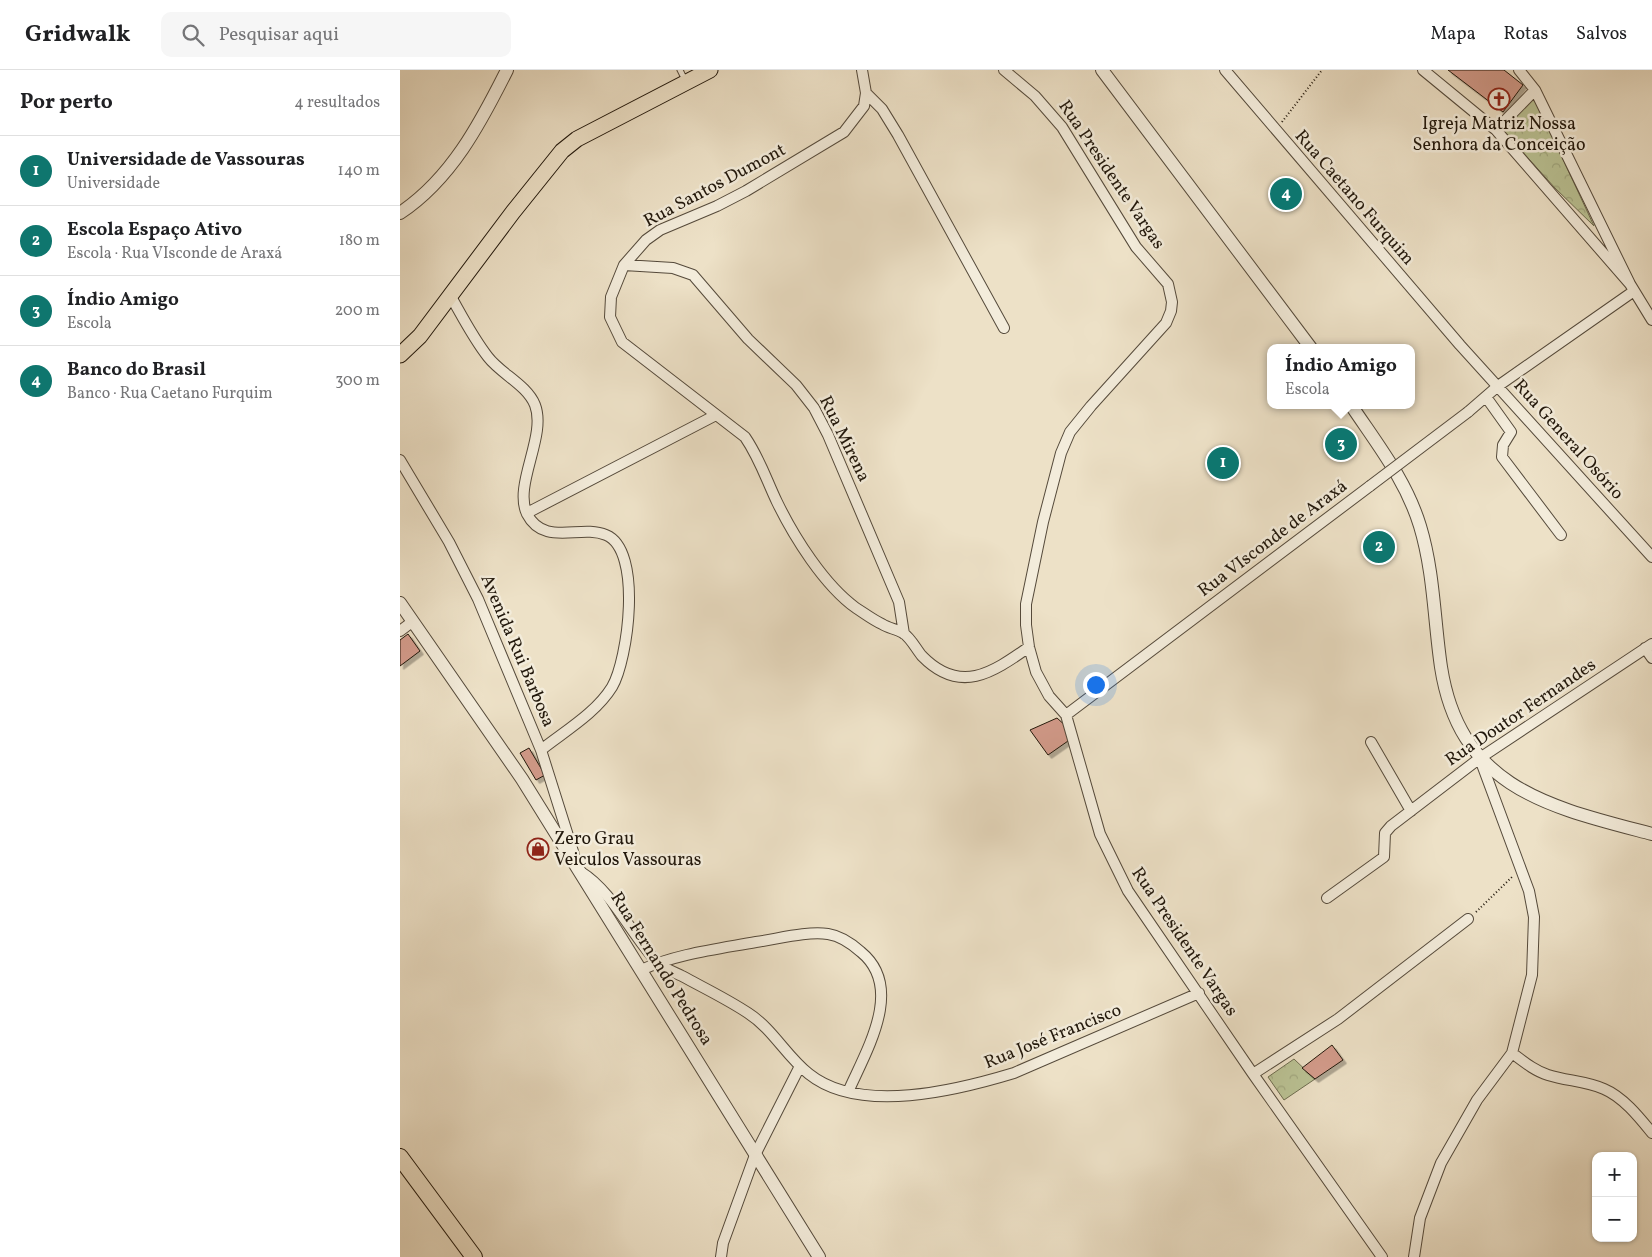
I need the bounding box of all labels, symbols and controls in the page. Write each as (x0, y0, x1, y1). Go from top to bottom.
search box (161, 12, 511, 57)
text: Gridwalk (25, 18, 131, 52)
icon: search (179, 21, 207, 49)
text: Pesquisar aqui (219, 22, 339, 48)
text: Mapa (1431, 22, 1476, 47)
text: Rotas (1504, 22, 1548, 47)
text: Salvos (1576, 22, 1627, 47)
church icon: Igreja Matriz Nossa Senhora da Conceição (1487, 87, 1511, 111)
text: Por perto (20, 88, 113, 117)
text: 4 resultados (294, 92, 380, 114)
street label: Rua Presidente Vargas (1052, 95, 1170, 255)
place label: Igreja Matriz Nossa Senhora da Conceição (1413, 112, 1586, 158)
street label: Rua Caetano Furquim (1288, 125, 1420, 271)
street label: Rua Santos Dumont (640, 138, 790, 234)
text: Universidade de Vassouras (67, 147, 305, 173)
text: 1 (33, 160, 39, 182)
text: 140 m (338, 160, 380, 182)
text: Universidade (67, 173, 160, 195)
pin: 4 (1270, 175, 1302, 213)
text: Escola Espaço Ativo (67, 217, 242, 243)
text: 2 (32, 230, 40, 252)
text: 180 m (339, 230, 380, 252)
text: Escola · Rua VIsconde de Araxá (67, 243, 282, 265)
text: Índio Amigo (67, 287, 179, 313)
text: 3 (32, 300, 40, 322)
text: 200 m (335, 300, 380, 322)
text: Escola (67, 313, 112, 335)
popup (1267, 344, 1415, 409)
text: Índio Amigo (1285, 353, 1397, 379)
text: Banco do Brasil (67, 357, 206, 383)
text: 4 (31, 370, 41, 392)
text: 300 m (335, 370, 380, 392)
street label: Rua General Osório (1507, 374, 1629, 506)
text: Escola (1285, 379, 1330, 401)
text: Banco · Rua Caetano Furquim (67, 383, 273, 405)
street label: Rua Mirena (812, 392, 876, 486)
pin: 3 (1325, 425, 1357, 463)
pin: 1 (1207, 444, 1239, 482)
street label: Rua VIsconde de Araxá (1193, 474, 1353, 604)
pin: 2 (1363, 528, 1395, 566)
street label: Avenida Rui Barbosa (474, 571, 560, 731)
street label: Rua Doutor Fernandes (1441, 653, 1601, 773)
your location (1083, 672, 1109, 698)
place label: Zero Grau Veiculos Vassouras (554, 827, 702, 873)
shop icon: Zero Grau Veiculos Vassouras (526, 837, 550, 861)
street label: Rua Presidente Vargas (1125, 862, 1243, 1022)
street label: Rua Fernando Pedrosa (604, 887, 718, 1051)
street label: Rua José Francisco (981, 998, 1125, 1076)
map controls (1592, 1152, 1637, 1242)
button: + (1592, 1152, 1637, 1197)
button: − (1592, 1197, 1637, 1242)

